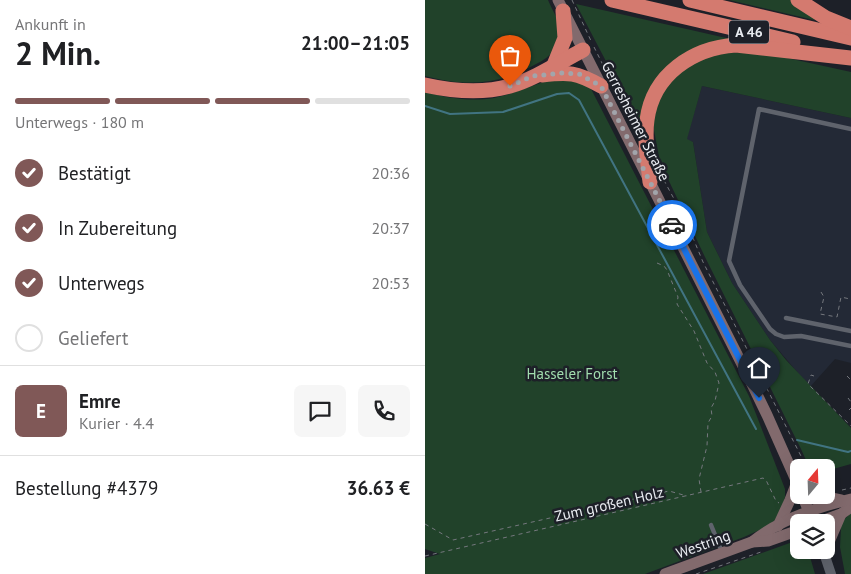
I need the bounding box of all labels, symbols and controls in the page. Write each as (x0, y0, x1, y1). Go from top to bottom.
text: Ankunft in (15, 14, 86, 34)
road number: A 46 (729, 21, 769, 44)
text: 21:00–21:05 (301, 31, 410, 55)
text: 2 Min. (15, 32, 101, 74)
pin (489, 35, 531, 86)
icon: bag (496, 42, 524, 70)
street label: Gerresheimer Straße (598, 58, 674, 184)
text: Unterwegs · 180 m (15, 112, 144, 132)
icon: check (15, 159, 43, 187)
text: Bestätigt (58, 161, 131, 185)
text: 20:36 (372, 163, 410, 183)
courier (647, 200, 697, 250)
icon: car (658, 211, 686, 239)
icon: check (15, 214, 43, 242)
text: In Zubereitung (58, 216, 177, 240)
text: 20:37 (372, 218, 410, 238)
icon: check (15, 269, 43, 297)
text: Unterwegs (58, 271, 145, 295)
text: 20:53 (372, 273, 410, 293)
text: Geliefert (58, 326, 129, 350)
pin (738, 347, 780, 398)
icon: home (745, 354, 773, 382)
park label: Hasseler Forst (526, 364, 618, 383)
button: chat (294, 385, 346, 437)
button: phone (358, 385, 410, 437)
text: Emre (79, 389, 121, 413)
text: E (36, 399, 46, 423)
text: Kurier · 4.4 (79, 413, 154, 433)
north arrow (790, 459, 835, 504)
map controls (790, 459, 835, 559)
text: Bestellung #4379 (15, 476, 158, 500)
text: 36.63 € (347, 476, 410, 500)
street label: Zum großen Holz (553, 482, 665, 526)
button: layers (790, 514, 835, 559)
street label: Westring (673, 525, 733, 563)

